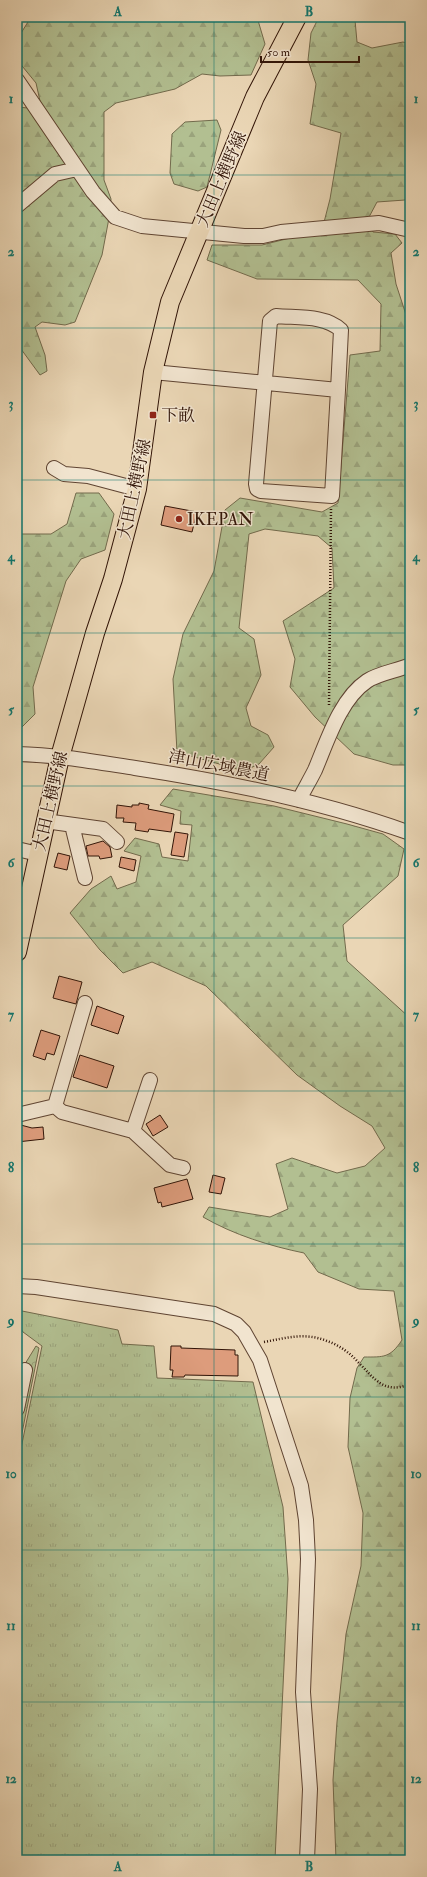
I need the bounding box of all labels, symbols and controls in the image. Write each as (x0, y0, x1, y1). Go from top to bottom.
text: A (113, 4, 123, 20)
text: B (305, 4, 313, 20)
scale bar (261, 38, 359, 64)
text: 50 m (267, 45, 291, 60)
text: 1 (9, 91, 14, 107)
text: 1 (414, 91, 419, 107)
street label: 大田上横野線 (192, 128, 251, 230)
text: 2 (8, 244, 15, 260)
text: 2 (413, 244, 420, 260)
text: 3 (9, 396, 14, 412)
text: 3 (414, 396, 419, 412)
place label: 下畝 (161, 405, 195, 426)
marker: 下畝 (148, 410, 158, 420)
street label: 大田上横野線 (114, 437, 155, 541)
place label: IKEPAN (187, 509, 254, 530)
marker: IKEPAN (174, 514, 184, 524)
text: 4 (6, 549, 15, 565)
text: 4 (411, 549, 420, 565)
text: 5 (8, 702, 14, 718)
text: 5 (413, 702, 419, 718)
street label: 津山広域農道 (167, 745, 271, 786)
street label: 大田上横野線 (29, 749, 72, 853)
text: 6 (8, 855, 16, 871)
text: 6 (413, 855, 421, 871)
text: 7 (8, 1007, 15, 1023)
text: 7 (413, 1007, 420, 1023)
text: 8 (8, 1160, 14, 1176)
text: 8 (413, 1160, 419, 1176)
text: 9 (6, 1313, 15, 1329)
text: 9 (411, 1313, 420, 1329)
text: 10 (5, 1466, 17, 1482)
text: 10 (410, 1466, 422, 1482)
text: 11 (6, 1618, 16, 1634)
text: 11 (411, 1618, 421, 1634)
text: 12 (5, 1771, 17, 1787)
text: 12 (410, 1771, 422, 1787)
text: A (113, 1859, 123, 1875)
text: B (305, 1859, 313, 1875)

